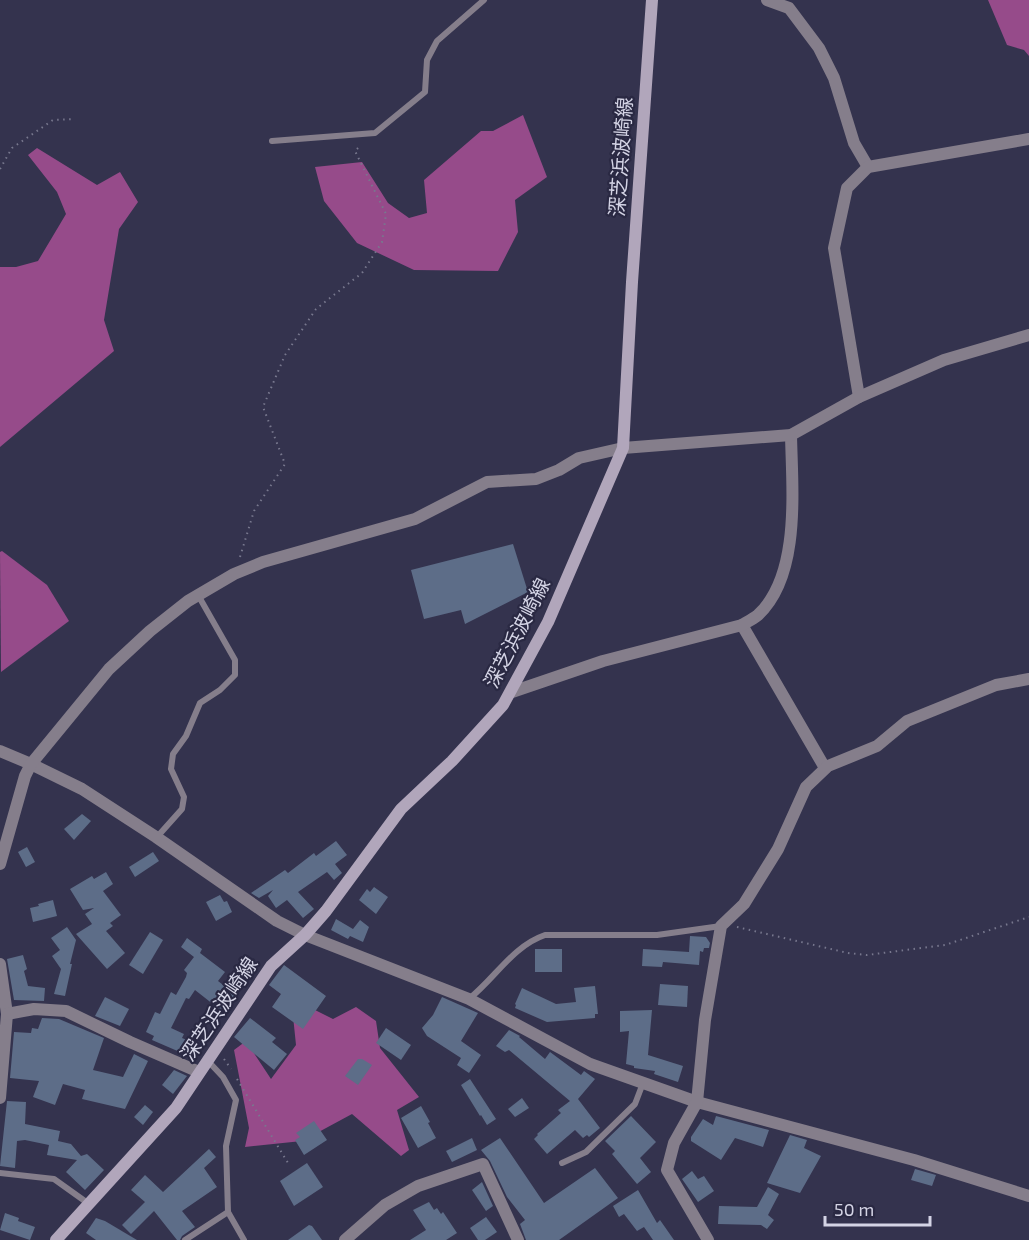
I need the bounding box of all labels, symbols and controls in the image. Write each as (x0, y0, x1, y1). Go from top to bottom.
street label: 深芝浜波崎線 (604, 96, 636, 218)
street label: 深芝浜波崎線 (478, 574, 554, 691)
street label: 深芝浜波崎線 (175, 952, 262, 1065)
scale bar (825, 1189, 930, 1227)
text: 50 m (834, 1198, 874, 1220)

